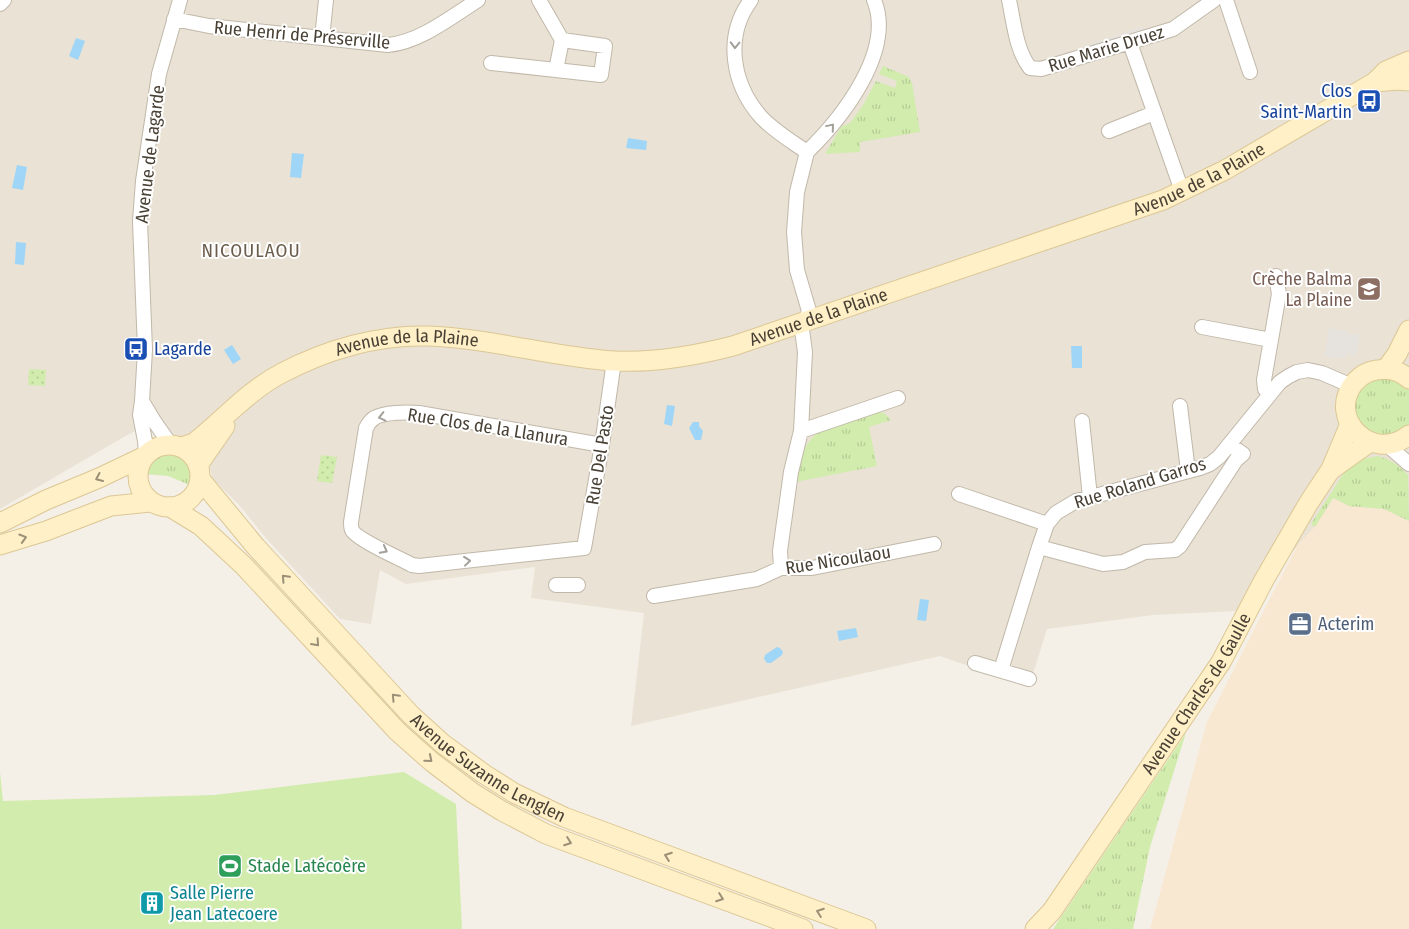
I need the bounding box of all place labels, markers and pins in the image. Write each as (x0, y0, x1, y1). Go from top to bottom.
place label: Clos Saint-Martin (1261, 80, 1352, 123)
bus stop icon: Clos Saint-Martin (1356, 88, 1382, 114)
place label: Crèche Balma La Plaine (1252, 268, 1352, 311)
school or university icon: Crèche Balma La Plaine (1356, 276, 1382, 302)
bus stop icon: Lagarde (123, 336, 149, 362)
place label: Lagarde (154, 338, 212, 360)
office icon: Acterim (1287, 611, 1313, 637)
place label: Acterim (1318, 613, 1374, 635)
sports icon: Stade Latécoère (217, 853, 243, 879)
place label: Stade Latécoère (248, 855, 366, 877)
place label: Salle Pierre Jean Latecoere (170, 882, 278, 925)
building icon: Salle Pierre Jean Latecoere (139, 890, 165, 916)

